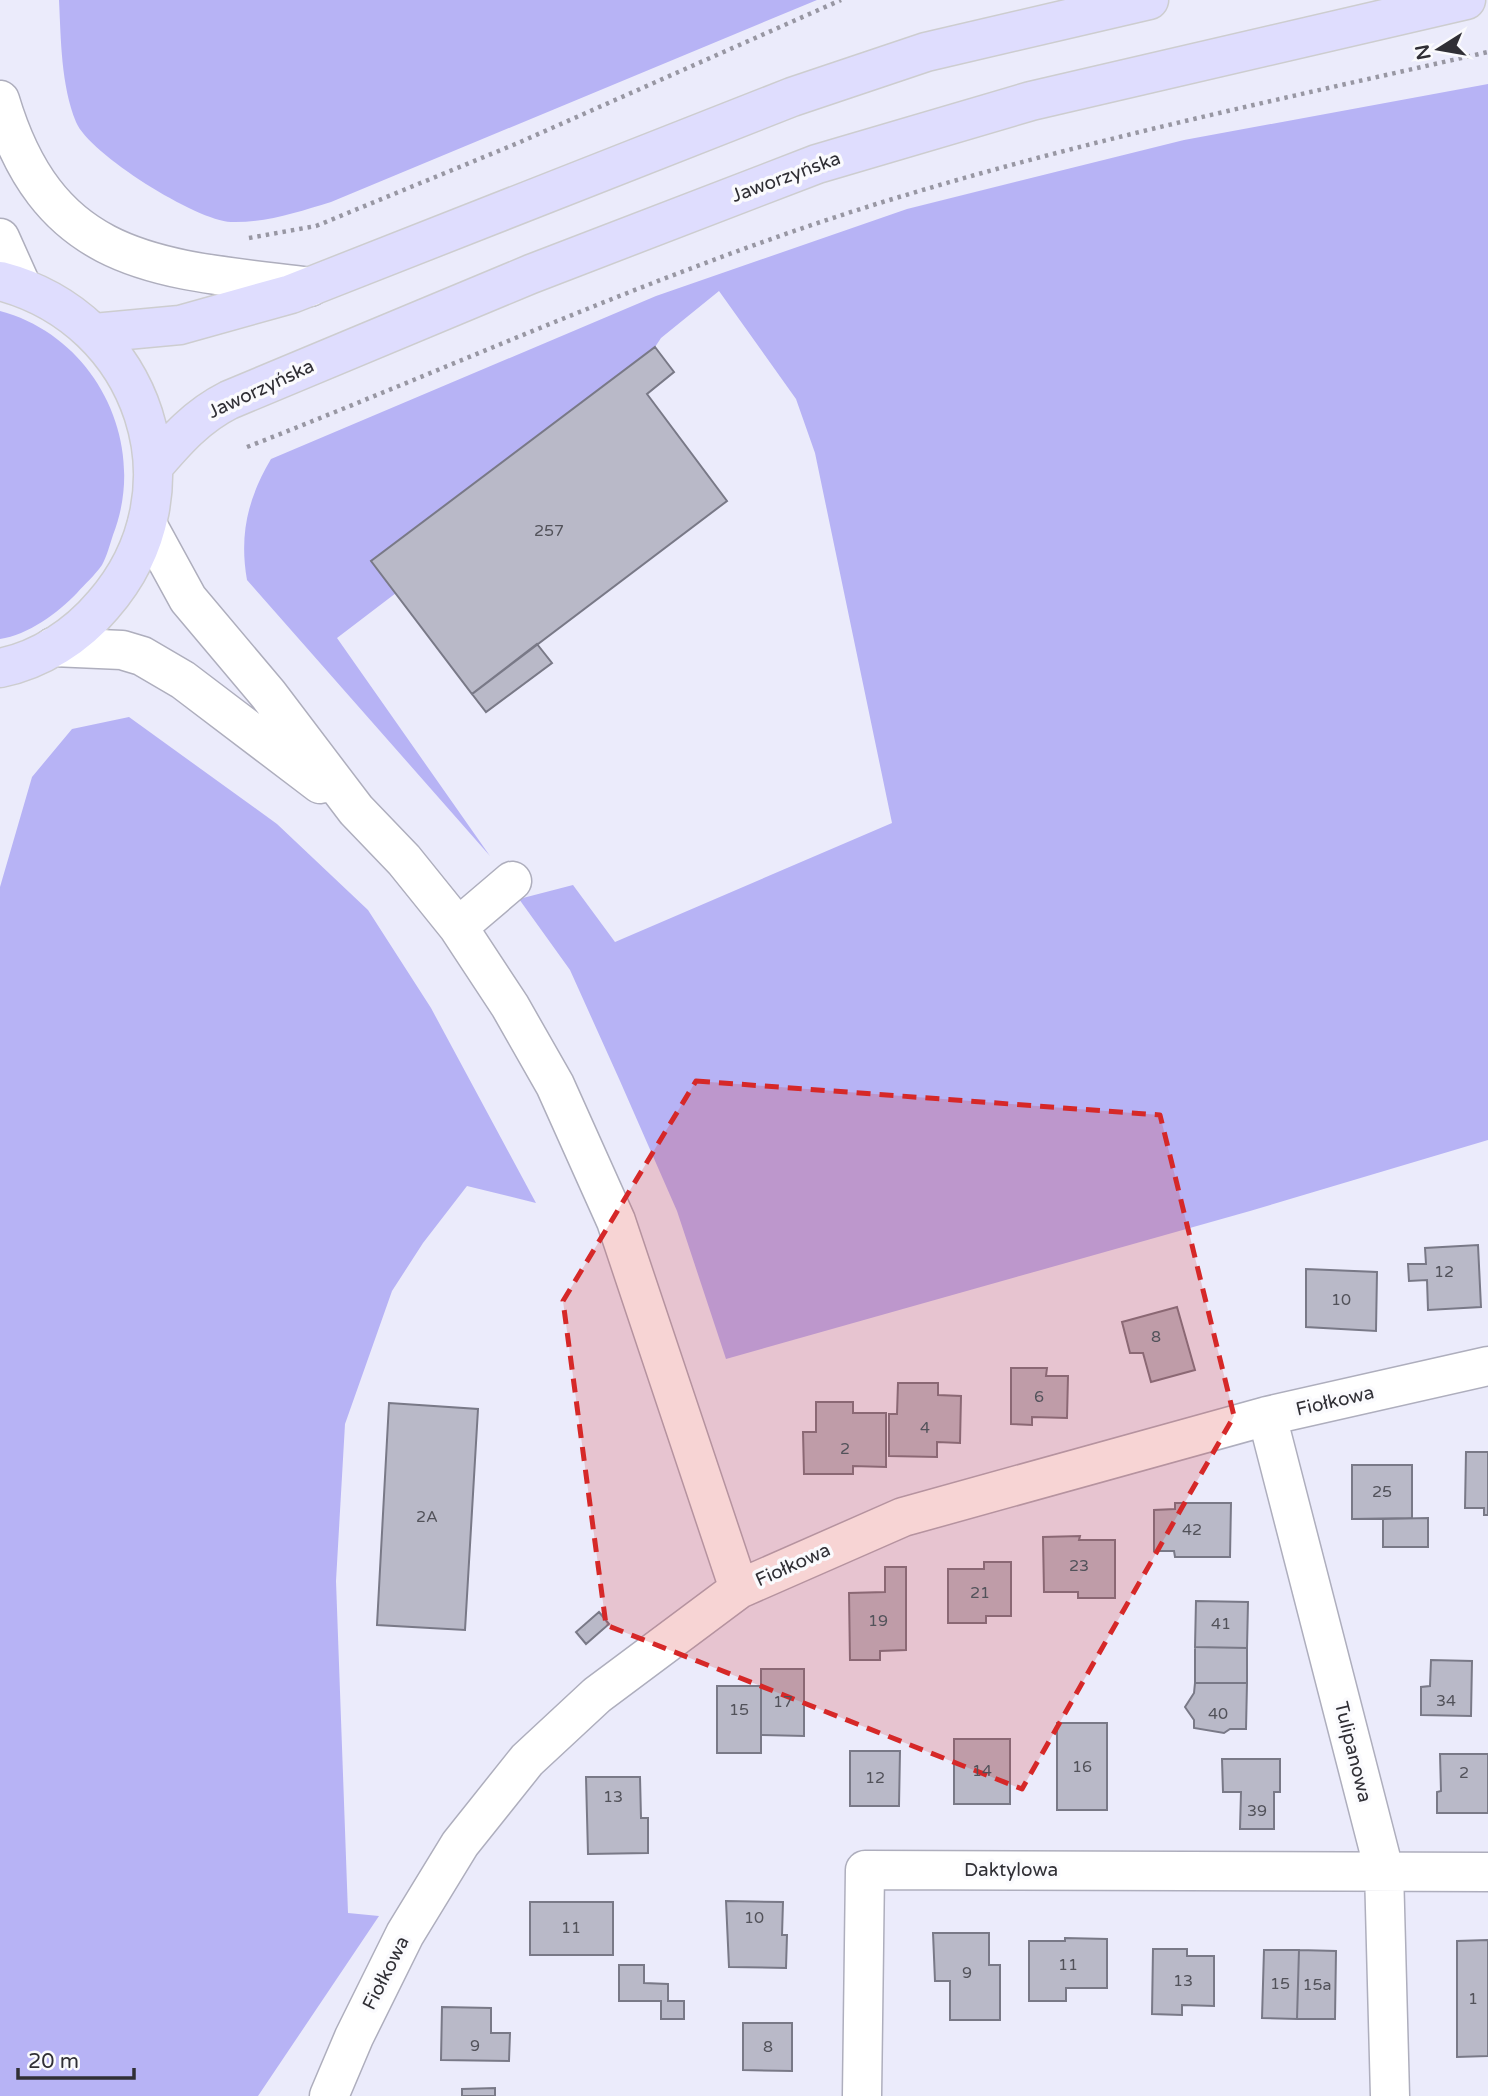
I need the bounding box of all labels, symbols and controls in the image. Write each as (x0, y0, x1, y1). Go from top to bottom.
north arrow (1404, 14, 1474, 84)
text: N (1411, 42, 1436, 62)
street label: Jaworzyńska (729, 147, 843, 207)
street label: Jaworzyńska (205, 355, 317, 423)
house number: 257 (534, 521, 564, 541)
house number: 12 (1434, 1262, 1454, 1282)
house number: 10 (1331, 1290, 1351, 1310)
house number: 8 (1151, 1327, 1161, 1347)
street label: Fiołkowa (1294, 1381, 1376, 1421)
house number: 6 (1034, 1387, 1044, 1407)
house number: 4 (920, 1418, 930, 1438)
house number: 2 (840, 1439, 850, 1459)
house number: 25 (1372, 1482, 1392, 1502)
house number: 2A (416, 1507, 438, 1527)
house number: 42 (1182, 1520, 1202, 1540)
street label: Fiołkowa (752, 1539, 834, 1591)
house number: 23 (1069, 1556, 1089, 1576)
house number: 21 (970, 1583, 990, 1603)
house number: 19 (868, 1611, 888, 1631)
house number: 41 (1211, 1614, 1231, 1634)
house number: 34 (1436, 1691, 1456, 1711)
house number: 17 (773, 1692, 793, 1712)
street label: Tulipanowa (1330, 1699, 1376, 1805)
house number: 15 (729, 1700, 749, 1720)
house number: 40 (1208, 1704, 1228, 1724)
house number: 16 (1072, 1757, 1092, 1777)
house number: 14 (972, 1761, 992, 1781)
house number: 2 (1459, 1763, 1469, 1783)
house number: 12 (865, 1768, 885, 1788)
house number: 13 (603, 1787, 623, 1807)
house number: 39 (1247, 1801, 1267, 1821)
street label: Daktylowa (964, 1859, 1058, 1881)
house number: 10 (744, 1908, 764, 1928)
house number: 11 (561, 1918, 581, 1938)
street label: Fiołkowa (358, 1932, 414, 2014)
house number: 11 (1058, 1955, 1078, 1975)
house number: 9 (962, 1963, 972, 1983)
house number: 13 (1173, 1971, 1193, 1991)
house number: 15 (1270, 1974, 1290, 1994)
house number: 15a (1302, 1975, 1332, 1995)
house number: 1 (1468, 1989, 1478, 2009)
scale bar (18, 2036, 133, 2080)
house number: 9 (470, 2036, 480, 2056)
house number: 8 (763, 2037, 773, 2057)
text: 20 m (28, 2049, 79, 2074)

